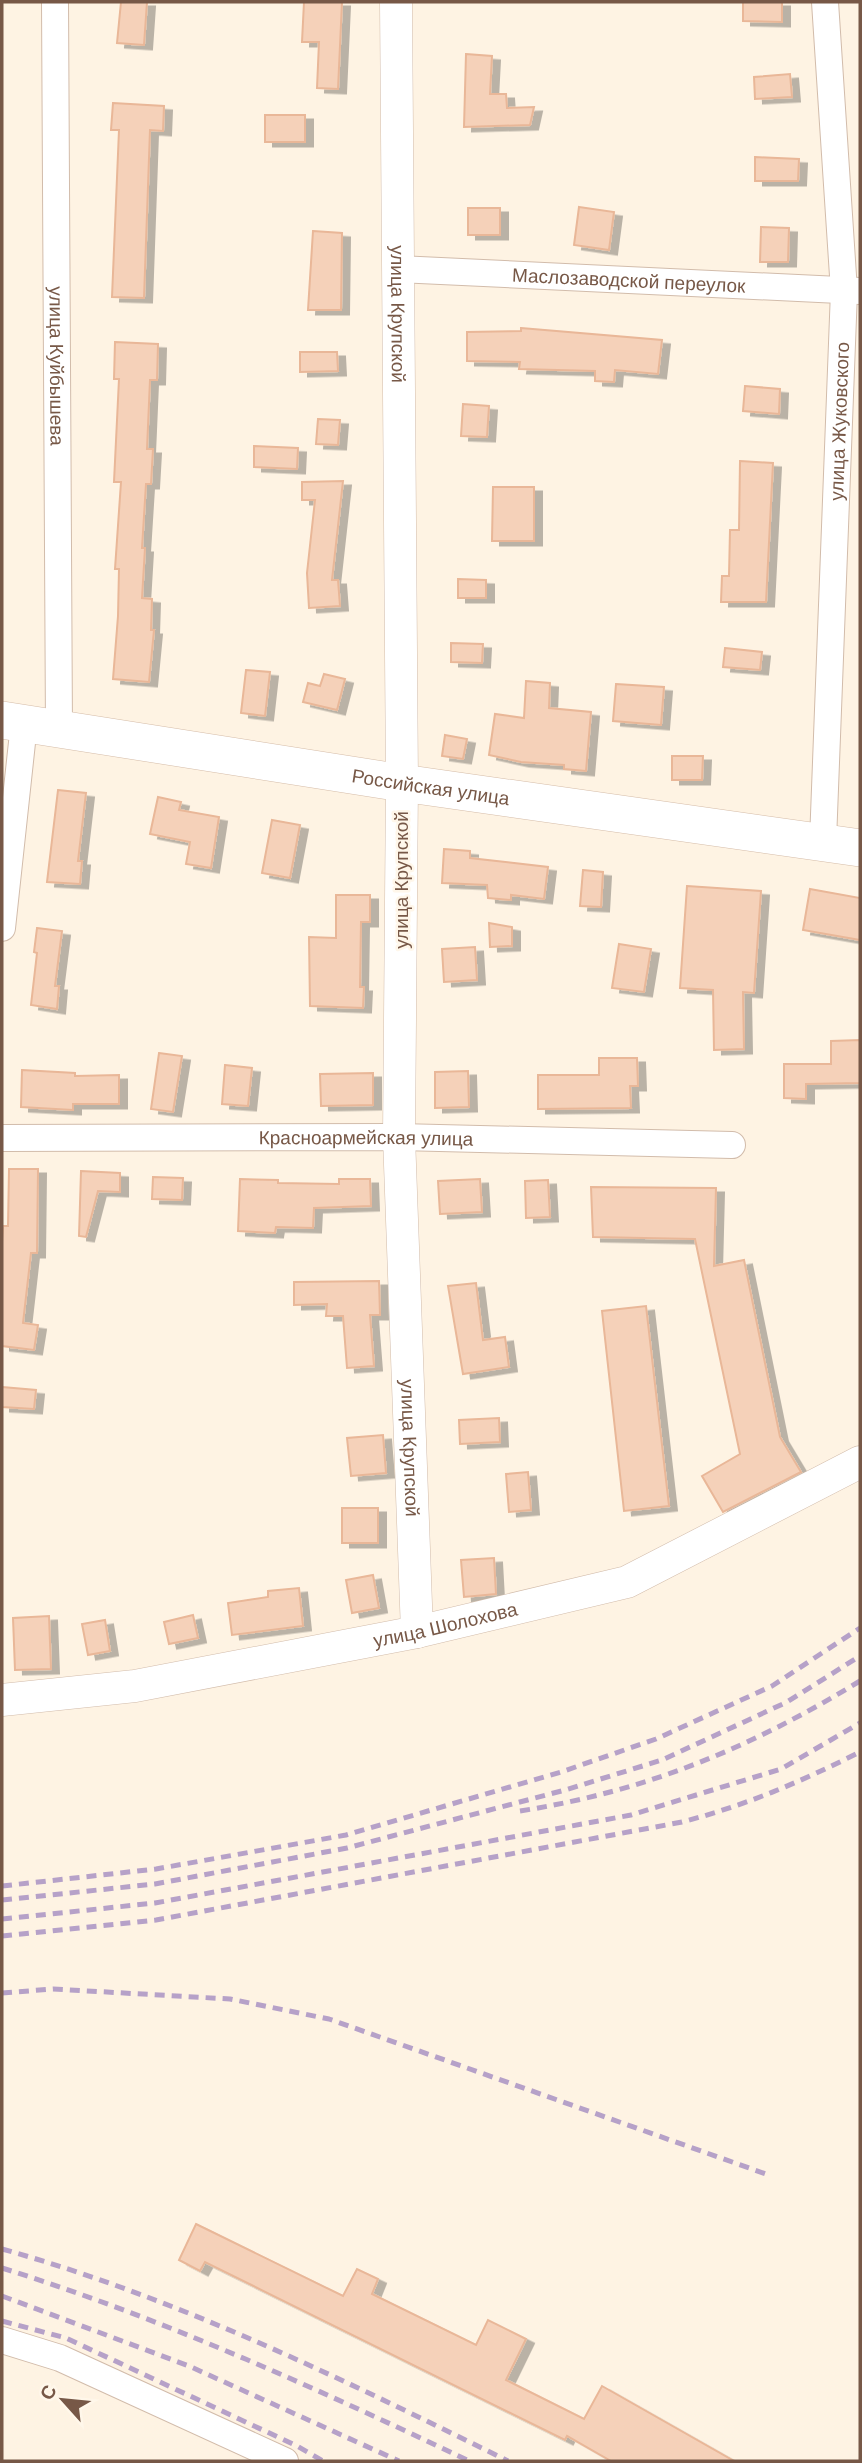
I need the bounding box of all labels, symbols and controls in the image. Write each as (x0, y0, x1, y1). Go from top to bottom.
street label: улица Крупской (385, 245, 411, 383)
street label: Маслозаводской переулок (511, 262, 747, 299)
street label: улица Куйбышева (44, 286, 69, 446)
street label: улица Жуковского (824, 341, 855, 501)
street label: Российская улица (350, 763, 512, 811)
street label: улица Крупской (389, 811, 414, 949)
street label: Красноармейская улица (259, 1125, 474, 1152)
street label: улица Крупской (395, 1378, 425, 1517)
street label: улица Шолохова (371, 1596, 520, 1653)
north arrow (28, 2365, 98, 2435)
text: С (34, 2380, 63, 2404)

